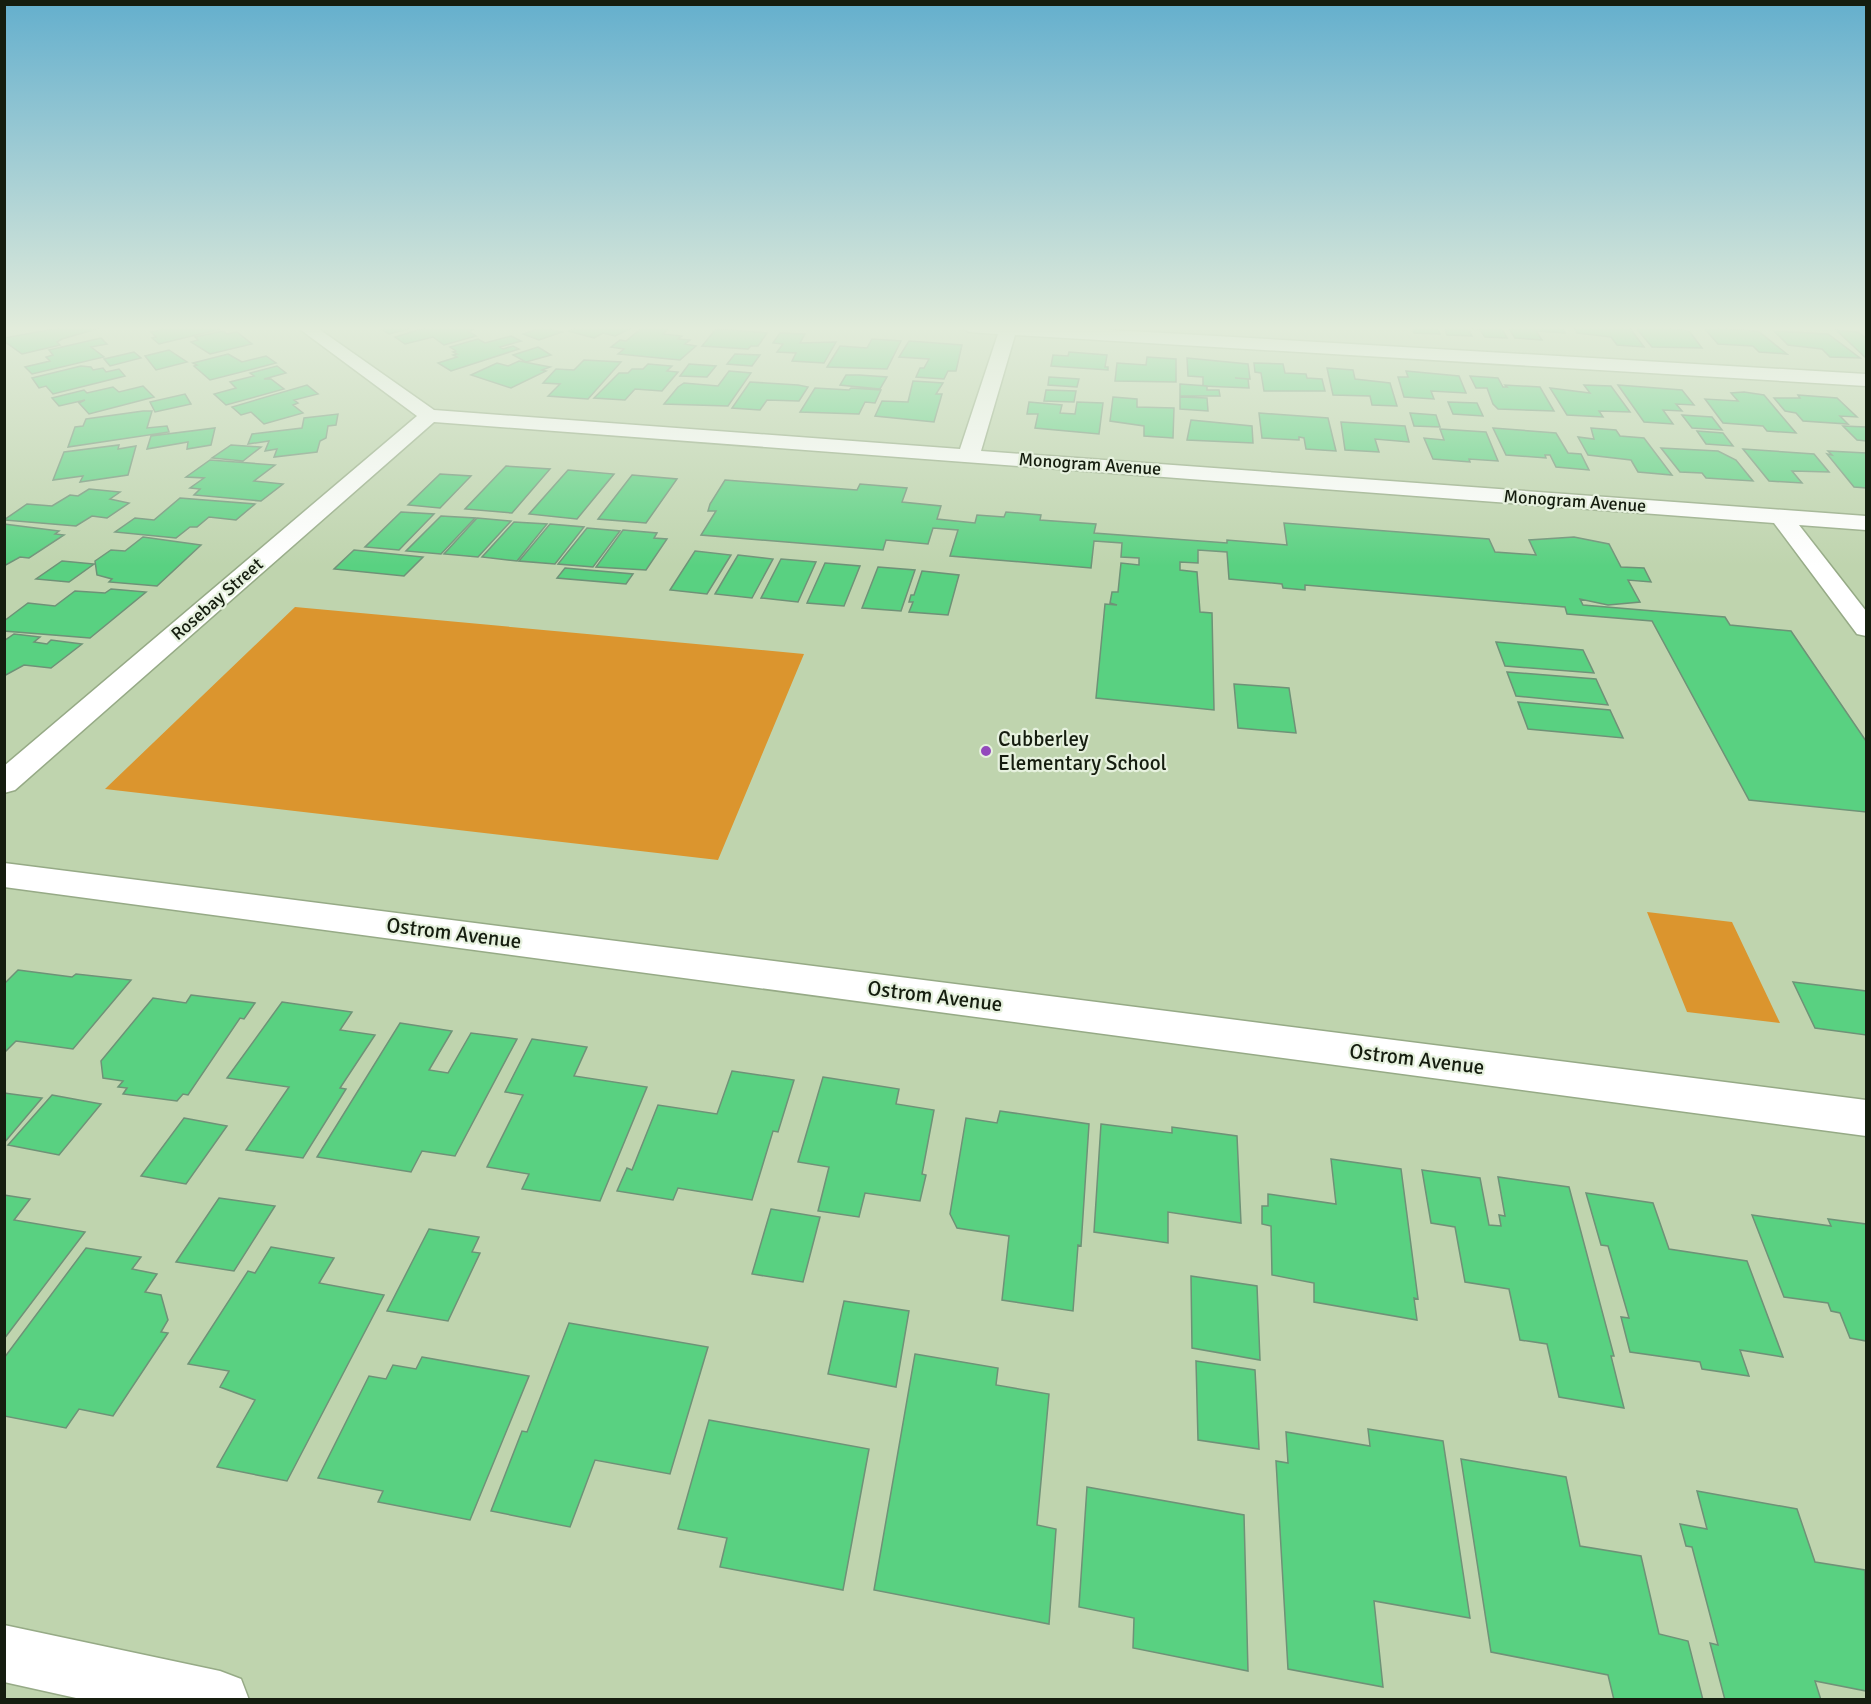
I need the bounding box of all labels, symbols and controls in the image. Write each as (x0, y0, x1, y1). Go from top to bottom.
street label: Monogram Avenue (1018, 448, 1162, 480)
street label: Monogram Avenue (1503, 485, 1647, 517)
street label: Rosebay Street (167, 553, 267, 645)
place label: Cubberley Elementary School (998, 726, 1167, 776)
marker: Cubberley Elementary School (979, 744, 993, 758)
street label: Ostrom Avenue (385, 912, 523, 954)
street label: Ostrom Avenue (866, 975, 1004, 1017)
street label: Ostrom Avenue (1348, 1038, 1486, 1080)

